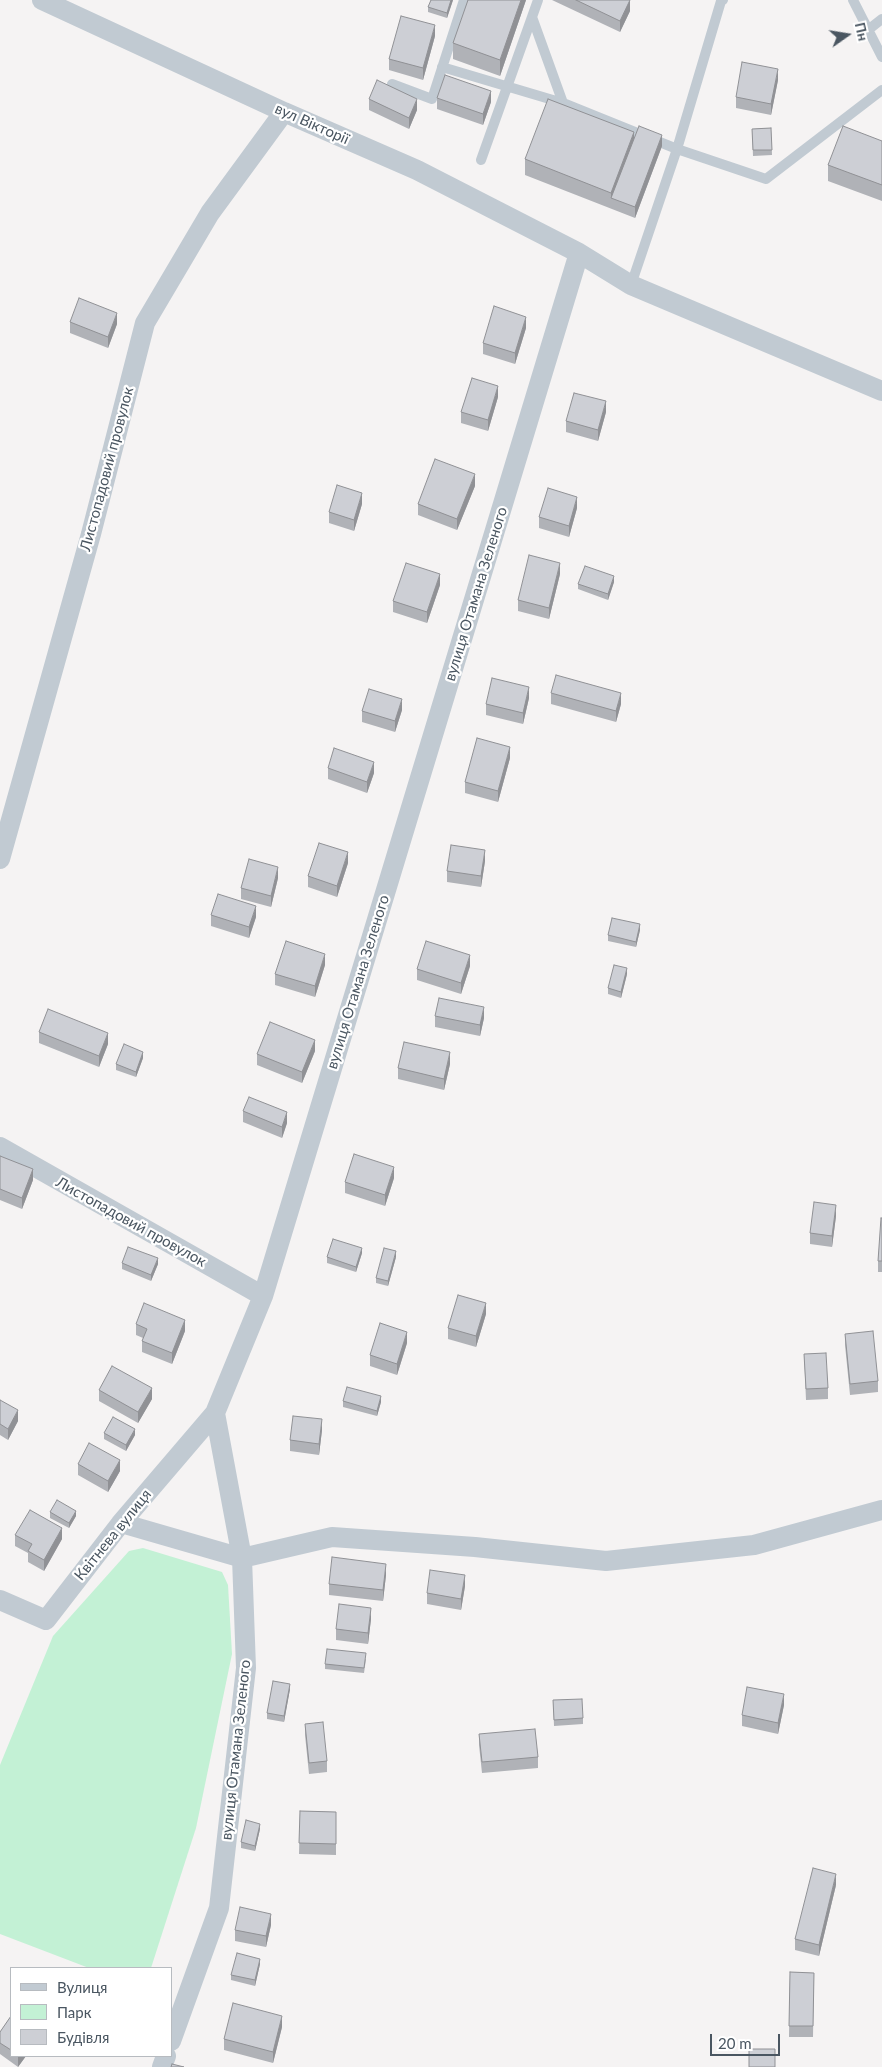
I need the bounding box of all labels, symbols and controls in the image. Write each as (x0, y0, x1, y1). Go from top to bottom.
north arrow (822, 10, 872, 60)
text: Пн (852, 21, 872, 42)
street label: вул Вікторії (272, 100, 352, 148)
street label: Листопадовий провулок (76, 385, 138, 553)
street label: вулиця Отамана Зеленого (441, 505, 511, 683)
street label: вулиця Отамана Зеленого (323, 893, 393, 1071)
street label: Листопадовий провулок (53, 1173, 209, 1271)
street label: Квітнева вулиця (71, 1486, 155, 1584)
street label: вулиця Отамана Зеленого (218, 1659, 254, 1841)
legend (10, 1967, 172, 2057)
text: Вулиця (57, 1978, 107, 1996)
text: Парк (57, 2003, 91, 2021)
scale bar (712, 2024, 782, 2056)
text: Будівля (57, 2028, 109, 2046)
text: 20 m (718, 2034, 752, 2052)

